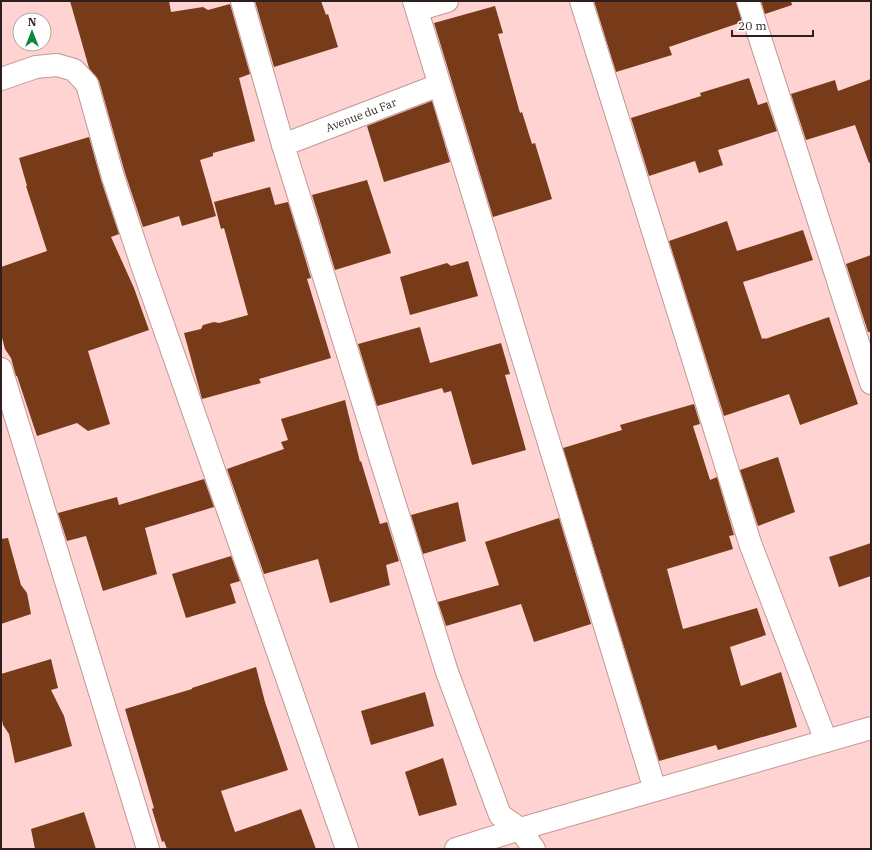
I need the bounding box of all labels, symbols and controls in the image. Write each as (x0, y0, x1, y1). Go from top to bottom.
north arrow (12, 12, 52, 52)
scale bar (732, 12, 813, 38)
text: N (28, 15, 37, 29)
text: 20 m (738, 18, 767, 33)
street label: Avenue du Far (324, 95, 398, 135)

